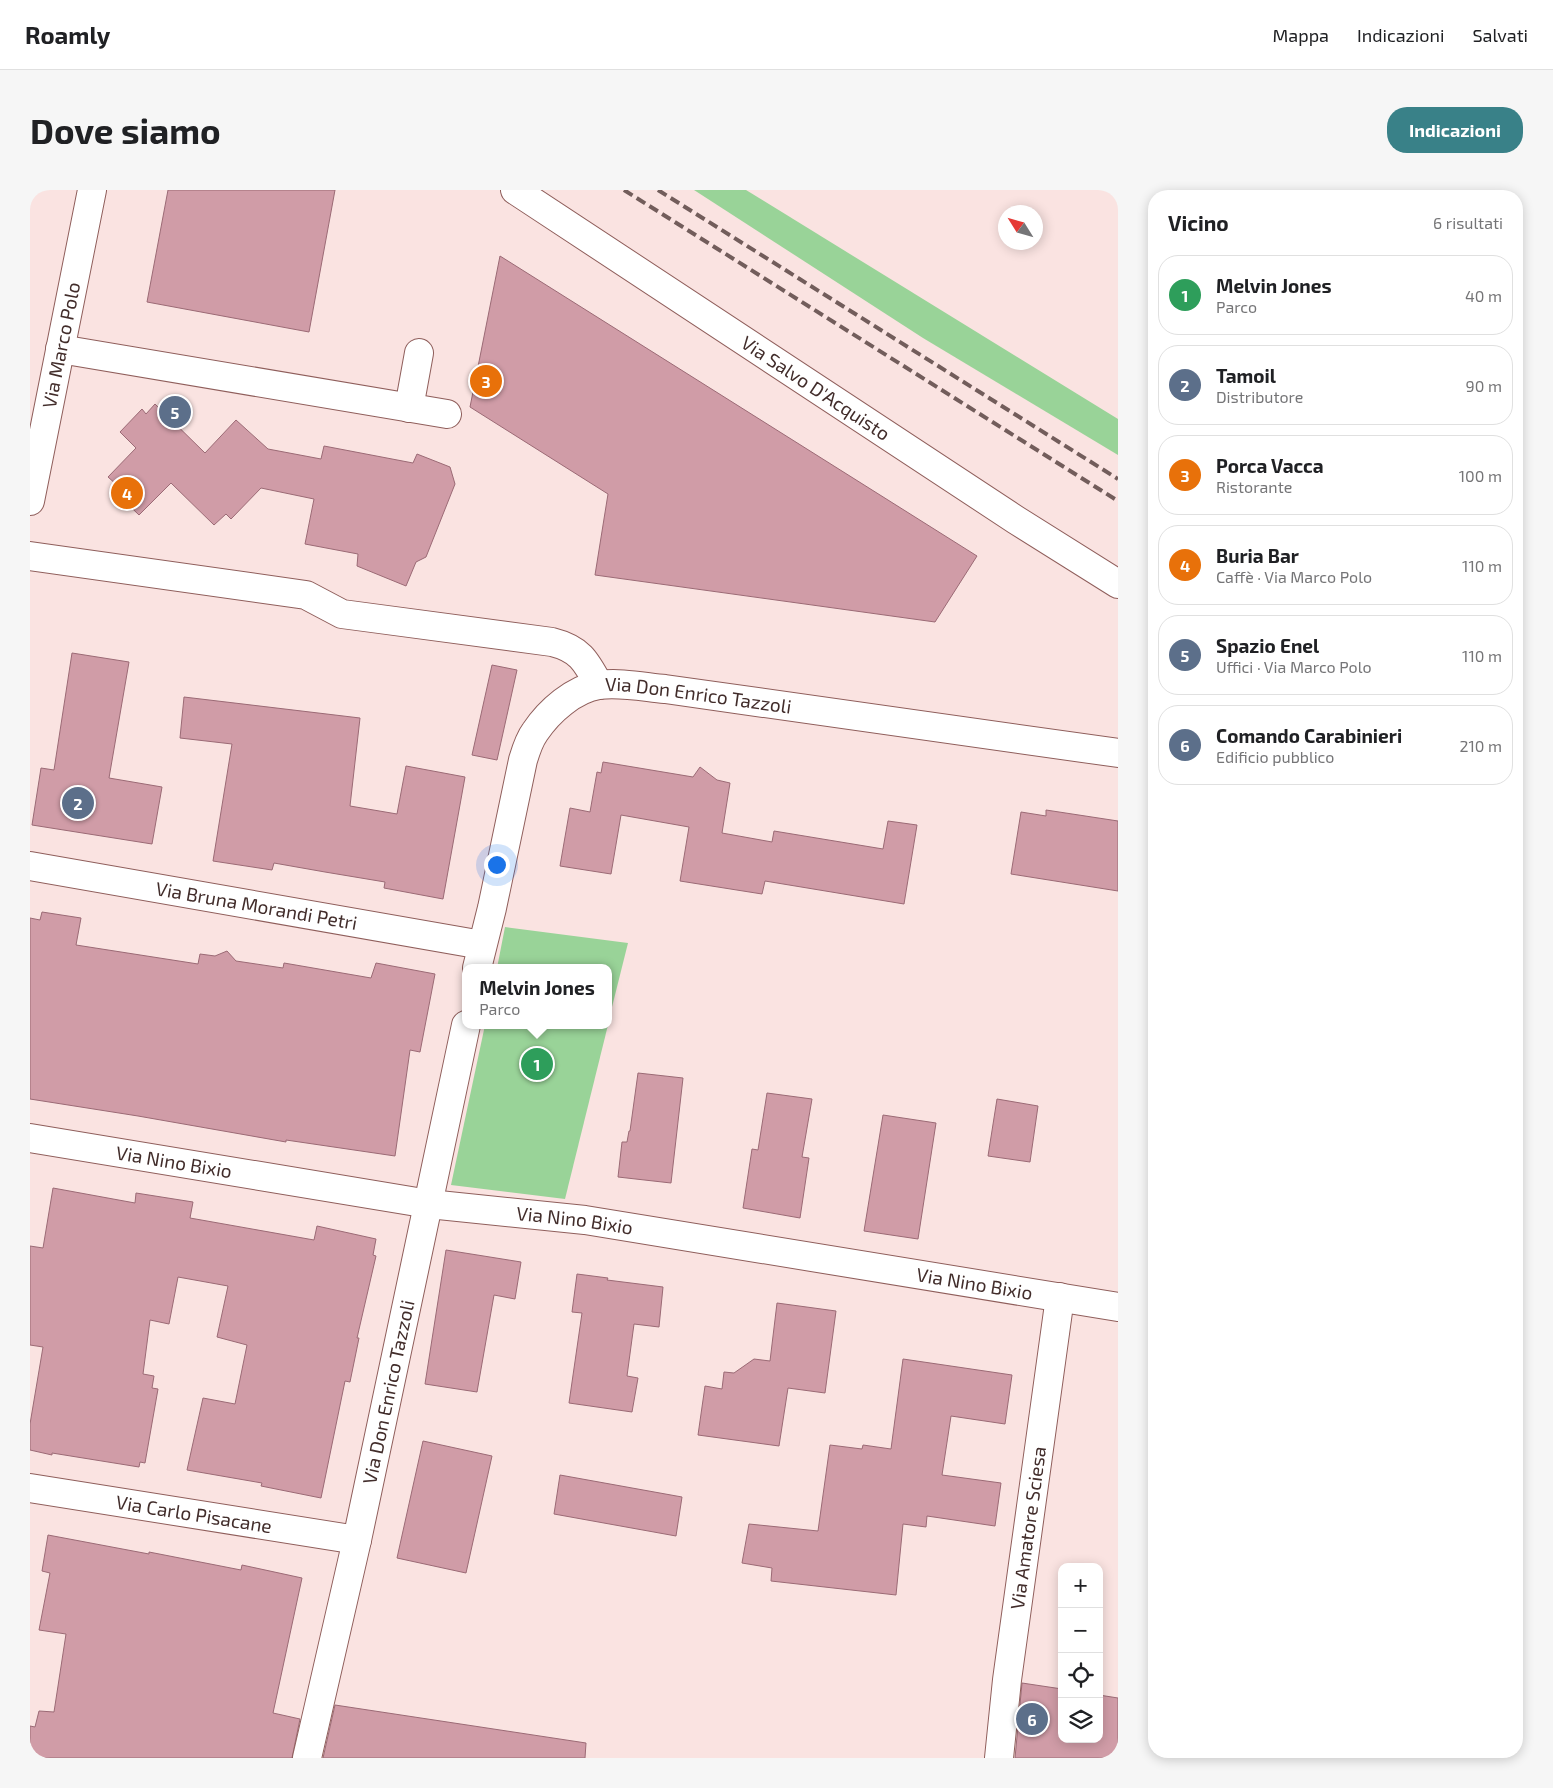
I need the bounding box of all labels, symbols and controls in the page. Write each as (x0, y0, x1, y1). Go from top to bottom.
text: Roamly (25, 20, 110, 49)
text: Mappa (1273, 24, 1329, 46)
text: Indicazioni (1357, 24, 1444, 46)
text: Salvati (1472, 24, 1528, 46)
button: Indicazioni (1387, 107, 1523, 153)
text: Dove siamo (30, 109, 221, 151)
north arrow (998, 205, 1043, 250)
text: Vicino (1168, 210, 1229, 235)
text: 6 risultati (1433, 213, 1503, 232)
text: Melvin Jones (1216, 274, 1332, 297)
street label: Via Marco Polo (37, 280, 84, 410)
text: 1 (1182, 286, 1188, 305)
text: 40 m (1465, 286, 1502, 305)
text: Parco (1216, 297, 1257, 316)
street label: Via Salvo D'Acquisto (737, 330, 895, 445)
pin: 3 (470, 362, 502, 400)
text: Tamoil (1216, 364, 1276, 387)
text: 2 (1180, 376, 1190, 395)
text: 90 m (1466, 376, 1502, 395)
text: Distributore (1216, 387, 1303, 406)
pin: 5 (159, 393, 191, 431)
text: Porca Vacca (1216, 454, 1324, 477)
text: 3 (1180, 466, 1190, 485)
text: 100 m (1459, 466, 1502, 485)
pin: 4 (111, 474, 143, 512)
text: Ristorante (1216, 477, 1292, 496)
text: Buria Bar (1216, 544, 1299, 567)
text: 4 (1180, 556, 1190, 575)
text: 110 m (1462, 556, 1502, 575)
text: Caffè · Via Marco Polo (1216, 567, 1372, 586)
text: Spazio Enel (1216, 634, 1319, 657)
text: 5 (1181, 646, 1189, 665)
text: 110 m (1462, 646, 1502, 665)
text: Uffici · Via Marco Polo (1216, 657, 1372, 676)
street label: Via Don Enrico Tazzoli (605, 672, 793, 718)
text: Comando Carabinieri (1216, 724, 1402, 747)
text: 6 (1180, 736, 1190, 755)
text: 210 m (1459, 736, 1502, 755)
text: Edificio pubblico (1216, 747, 1334, 766)
pin: 2 (62, 784, 94, 822)
your location (484, 852, 510, 878)
street label: Via Bruna Morandi Petri (154, 876, 359, 934)
popup (462, 964, 612, 1029)
text: Melvin Jones (479, 976, 595, 999)
text: Parco (479, 999, 520, 1018)
pin: 1 (521, 1045, 553, 1083)
street label: Via Nino Bixio (114, 1140, 234, 1182)
street label: Via Nino Bixio (515, 1201, 635, 1239)
street label: Via Nino Bixio (915, 1262, 1034, 1304)
street label: Via Don Enrico Tazzoli (357, 1298, 419, 1486)
street label: Via Amatore Sciesa (1005, 1445, 1050, 1611)
street label: Via Carlo Pisacane (114, 1490, 274, 1537)
map controls (1058, 1563, 1103, 1743)
button: + (1058, 1563, 1103, 1608)
button: − (1058, 1608, 1103, 1653)
button: locate (1058, 1653, 1103, 1698)
button: layers (1058, 1698, 1103, 1743)
pin: 6 (1016, 1700, 1048, 1738)

